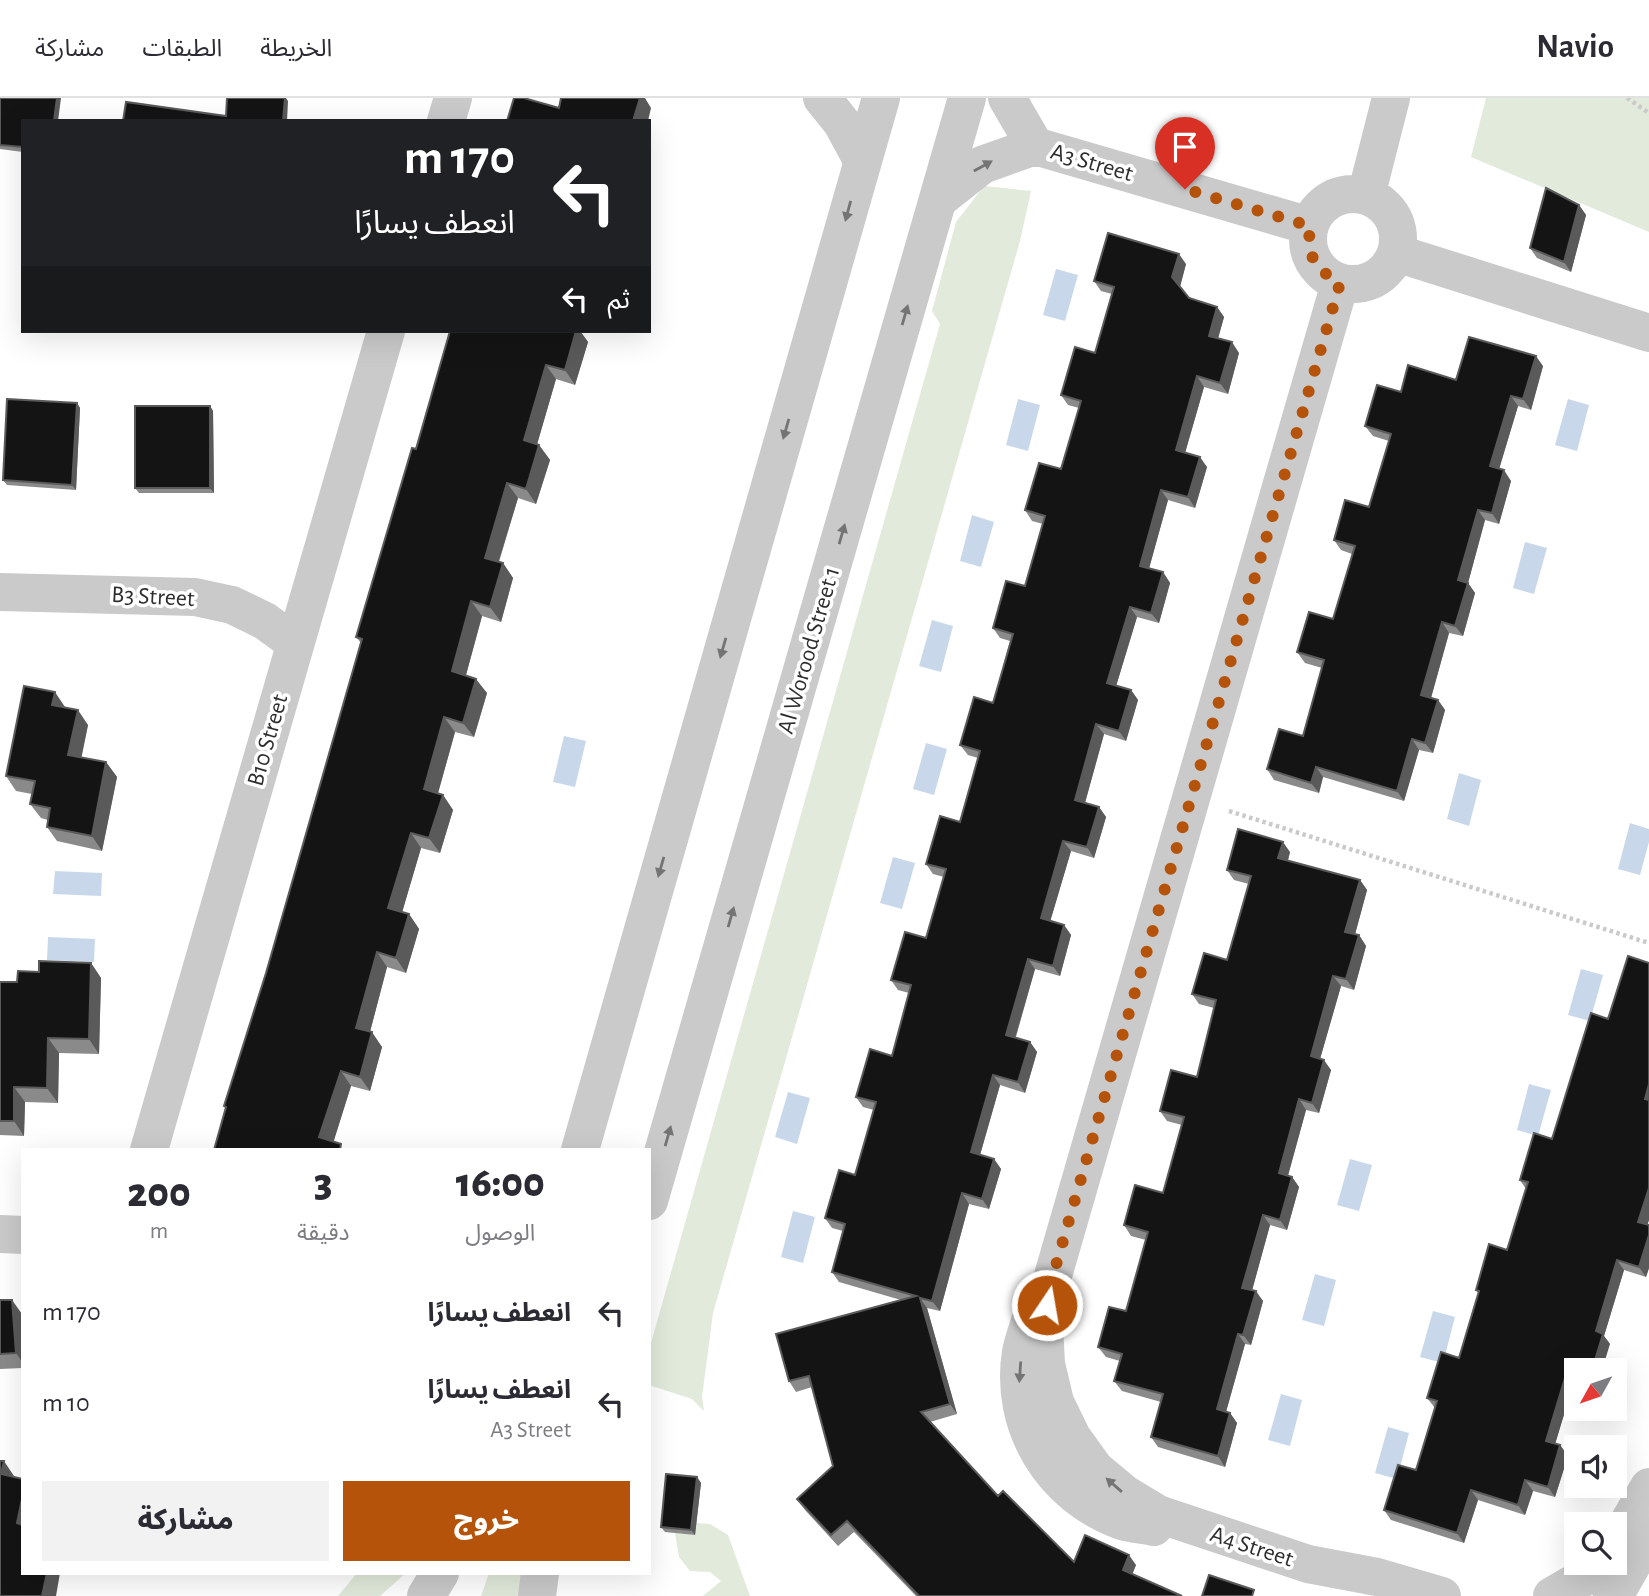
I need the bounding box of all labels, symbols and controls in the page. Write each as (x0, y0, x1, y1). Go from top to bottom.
text: Navio (1536, 31, 1614, 64)
text: مشاركة (35, 37, 104, 61)
text: الطبقات (142, 37, 222, 61)
text: الخريطة (260, 37, 332, 61)
pin (1155, 117, 1215, 189)
icon: arrive (1166, 128, 1204, 166)
text: 170 m (404, 134, 515, 183)
street label: A3 Street (1048, 140, 1136, 186)
icon: left (539, 147, 630, 238)
one-way arrow (974, 160, 993, 172)
one-way arrow (842, 200, 853, 222)
text: انعطف يسارًا (354, 207, 515, 239)
icon: left (556, 280, 594, 318)
text: ثم (608, 287, 630, 313)
one-way arrow (901, 304, 911, 325)
one-way arrow (780, 419, 791, 441)
one-way arrow (837, 523, 847, 544)
street label: Al Worood Street 1 (774, 564, 844, 736)
street label: B3 Street (111, 583, 195, 611)
one-way arrow (718, 638, 728, 659)
street label: B10 Street (243, 691, 293, 789)
one-way arrow (655, 857, 665, 878)
one-way arrow (726, 906, 737, 928)
one-way arrow (664, 1125, 674, 1146)
text: 3 (314, 1162, 333, 1204)
text: 16:00 (456, 1162, 545, 1204)
text: 200 (127, 1172, 191, 1214)
text: m (150, 1220, 168, 1243)
text: دقيقة (297, 1222, 350, 1245)
text: الوصول (465, 1222, 535, 1245)
position arrow (1010, 1268, 1084, 1342)
icon: left (592, 1294, 630, 1332)
text: 170 m (42, 1299, 101, 1325)
text: انعطف يسارًا (427, 1300, 571, 1326)
north arrow (1564, 1358, 1628, 1421)
map controls (1564, 1358, 1627, 1575)
one-way arrow (1014, 1361, 1025, 1383)
text: انعطف يسارًا (427, 1377, 571, 1403)
icon: left (592, 1385, 630, 1423)
text: 10 m (42, 1390, 90, 1416)
text: A3 Street (490, 1419, 571, 1442)
button: sound (1564, 1435, 1627, 1498)
one-way arrow (1105, 1477, 1123, 1493)
button: مشاركة (42, 1481, 329, 1561)
button: خروج (343, 1481, 630, 1561)
button: search (1564, 1512, 1627, 1575)
street label: A4 Street (1207, 1522, 1297, 1572)

